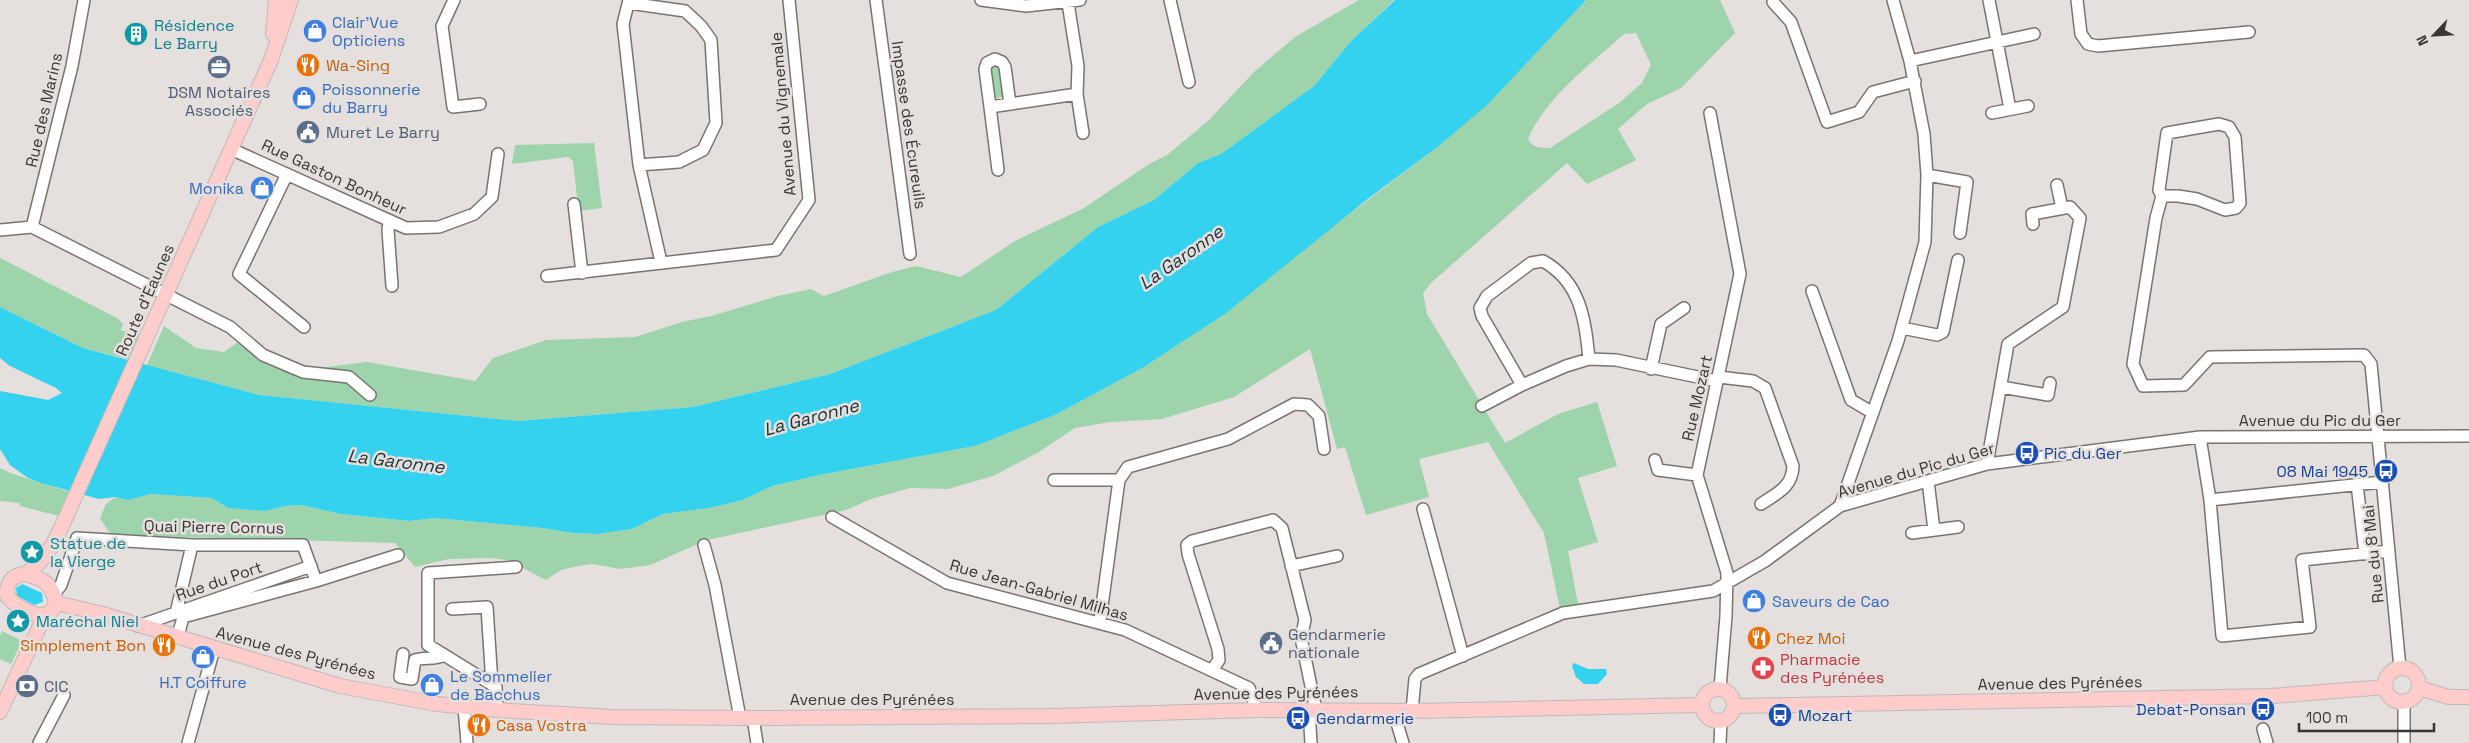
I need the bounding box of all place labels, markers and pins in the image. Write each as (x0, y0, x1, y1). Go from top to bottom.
place label: Clair'Vue Opticiens (332, 12, 405, 51)
place label: Résidence Le Barry (154, 15, 235, 54)
shop icon: Clair'Vue Opticiens (302, 18, 328, 44)
building icon: Résidence Le Barry (123, 21, 149, 47)
restaurant icon: Wa-Sing (295, 52, 321, 78)
office icon: DSM Notaires Associés (206, 54, 232, 80)
place label: Wa-Sing (326, 55, 390, 76)
place label: Poissonnerie du Barry (322, 79, 420, 118)
place label: DSM Notaires Associés (168, 82, 270, 121)
shop icon: Poissonnerie du Barry (291, 85, 317, 111)
public building icon: Muret Le Barry (295, 119, 321, 145)
place label: Muret Le Barry (326, 122, 440, 143)
shop icon: Monika (249, 175, 275, 201)
place label: Monika (189, 178, 244, 199)
bus stop icon: Pic du Ger (2014, 440, 2040, 466)
place label: Pic du Ger (2044, 443, 2122, 464)
bus stop icon: 08 Mai 1945 (2373, 458, 2399, 484)
place label: 08 Mai 1945 (2277, 461, 2368, 482)
place label: Statue de la Vierge (50, 533, 126, 572)
place icon: Statue de la Vierge (19, 539, 45, 565)
shop icon: Saveurs de Cao (1741, 588, 1767, 614)
place label: Saveurs de Cao (1772, 591, 1890, 612)
place icon: Maréchal Niel (5, 608, 31, 634)
place label: Maréchal Niel (36, 611, 139, 632)
place label: Gendarmerie nationale (1288, 624, 1386, 663)
restaurant icon: Chez Moi (1746, 625, 1772, 651)
place label: Chez Moi (1776, 628, 1845, 649)
public building icon: Gendarmerie nationale (1258, 630, 1284, 656)
restaurant icon: Simplement Bon (151, 632, 177, 658)
place label: Simplement Bon (20, 635, 146, 656)
shop icon: H.T Coiffure (190, 644, 216, 670)
place label: Pharmacie des Pyrénées (1780, 649, 1884, 688)
pharmacy icon: Pharmacie des Pyrénées (1750, 655, 1776, 681)
place label: Le Sommelier de Bacchus (450, 666, 552, 705)
place label: H.T Coiffure (159, 672, 247, 693)
shop icon: Le Sommelier de Bacchus (419, 672, 445, 698)
bank icon: CIC (14, 673, 40, 699)
place label: CIC (44, 676, 68, 697)
bus stop icon: Debat-Ponsan (2250, 696, 2276, 722)
place label: Debat-Ponsan (2136, 699, 2246, 720)
bus stop icon: Mozart (1767, 702, 1793, 728)
bus stop icon: Gendarmerie (1285, 705, 1311, 731)
place label: Mozart (1798, 705, 1852, 726)
place label: Gendarmerie (1316, 708, 1414, 729)
restaurant icon: Casa Vostra (466, 712, 492, 738)
place label: Casa Vostra (496, 715, 587, 736)

